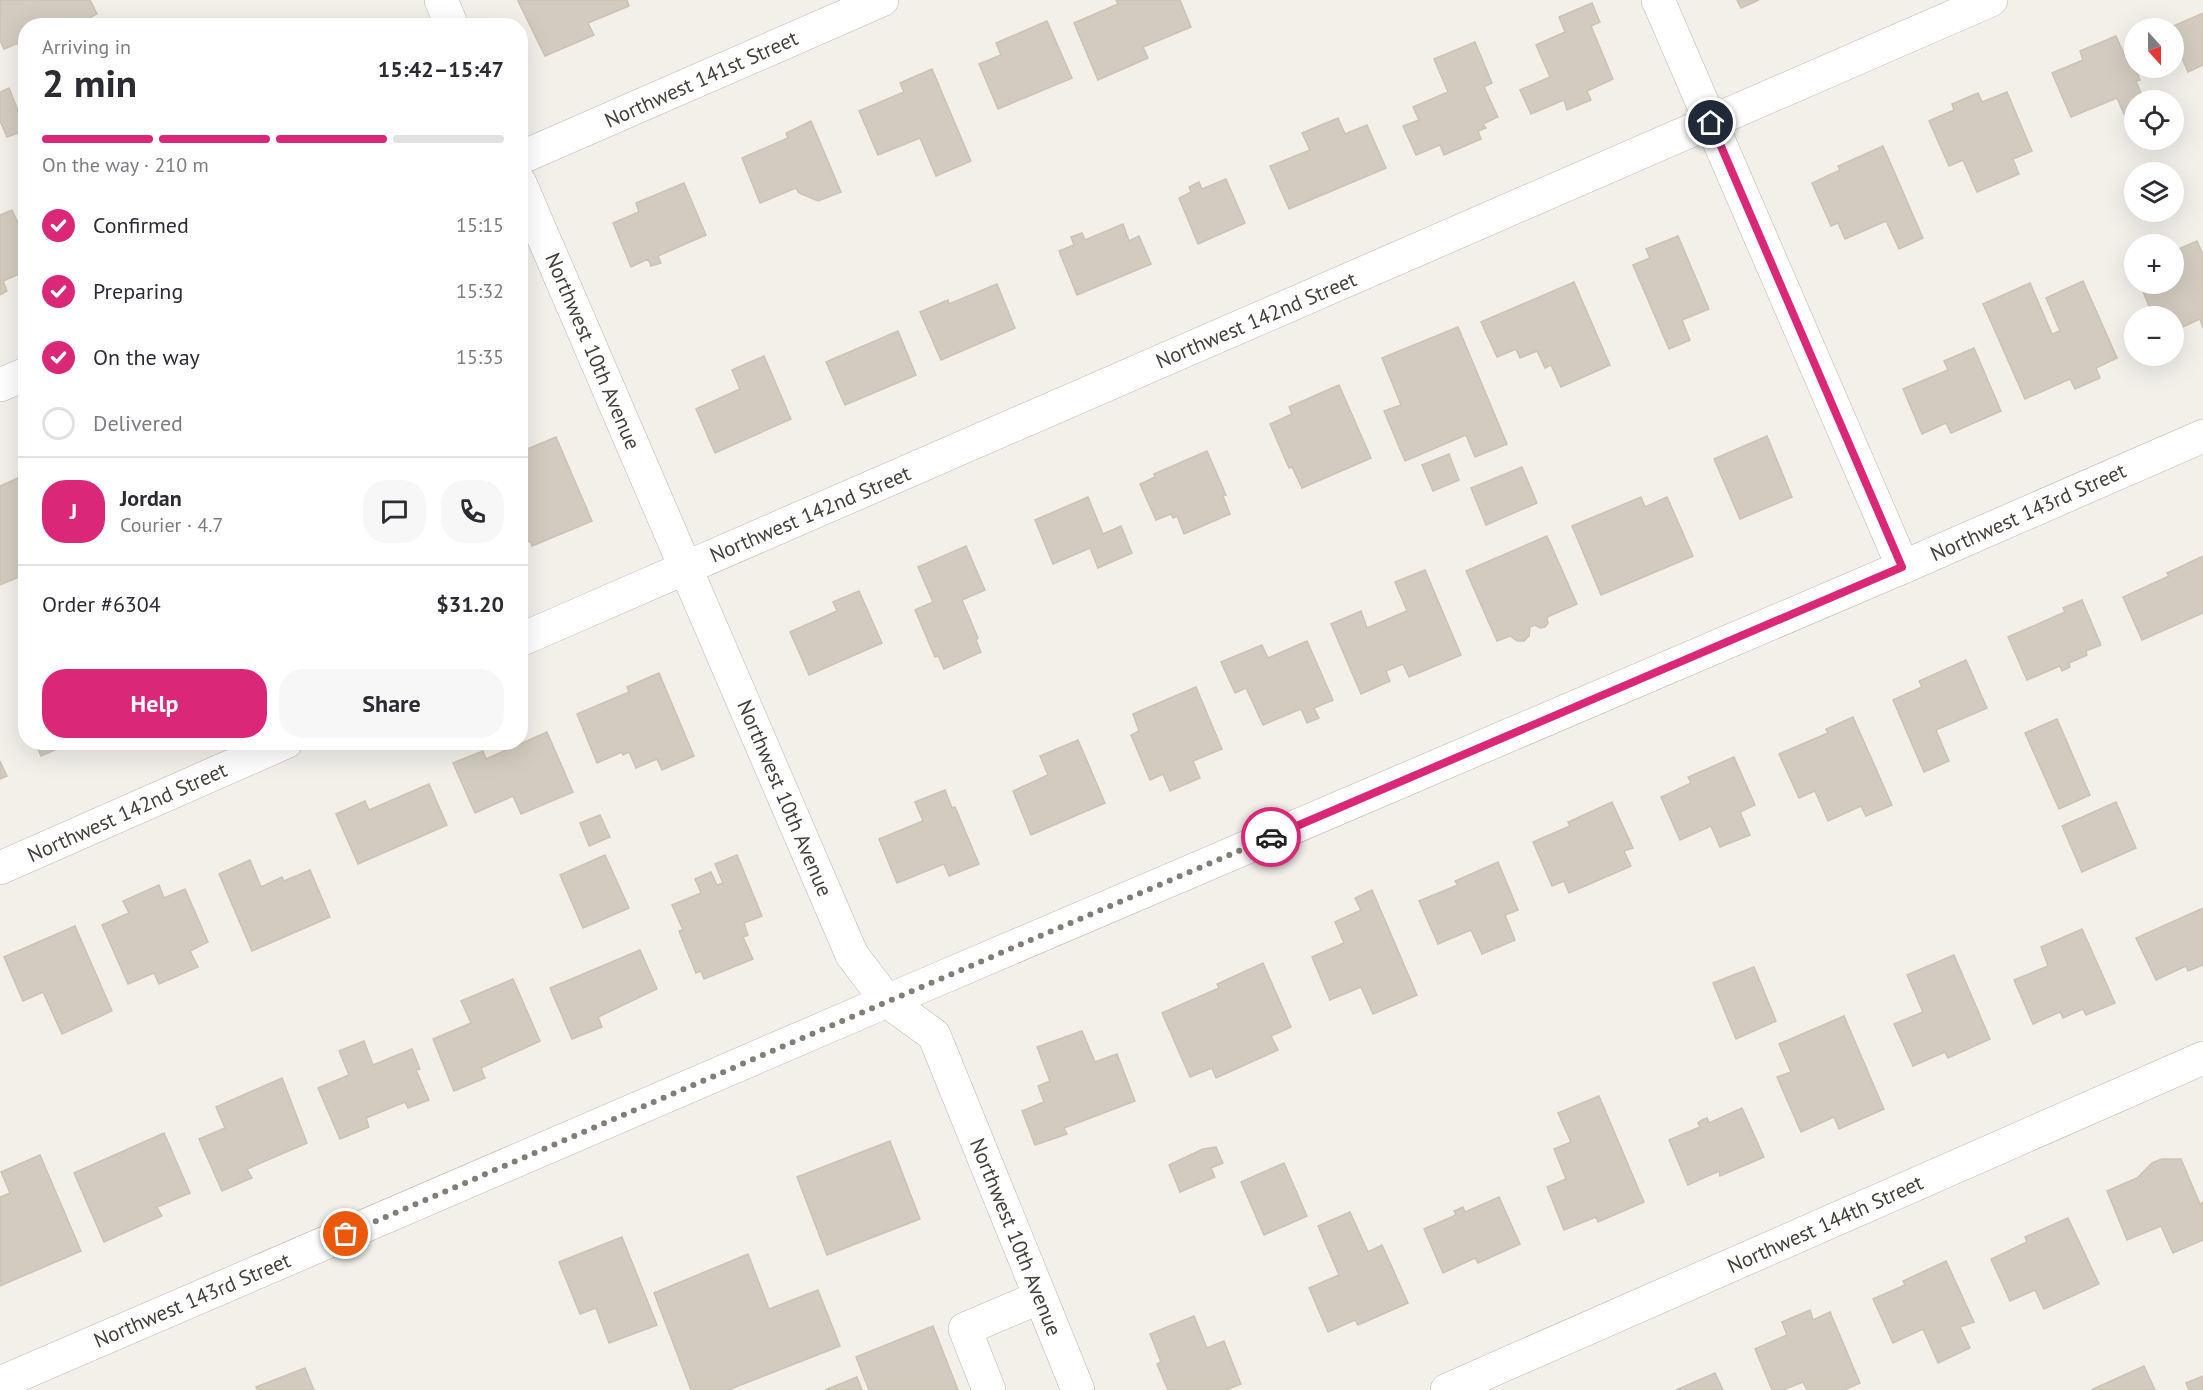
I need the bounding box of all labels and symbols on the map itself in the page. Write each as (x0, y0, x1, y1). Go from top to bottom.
north arrow (2124, 18, 2184, 78)
street label: Northwest 141st Street (600, 24, 802, 134)
pin (1685, 97, 1736, 148)
street label: Northwest 10th Avenue (539, 249, 647, 453)
street label: Northwest 142nd Street (1152, 265, 1360, 375)
street label: Northwest 143rd Street (1926, 457, 2130, 567)
street label: Northwest 142nd Street (706, 459, 914, 569)
street label: Northwest 10th Avenue (731, 696, 839, 900)
street label: Northwest 142nd Street (23, 756, 231, 868)
courier (1241, 807, 1301, 867)
street label: Northwest 10th Avenue (964, 1134, 1068, 1340)
street label: Northwest 144th Street (1723, 1169, 1927, 1279)
pin (320, 1208, 371, 1259)
street label: Northwest 143rd Street (90, 1246, 294, 1354)

